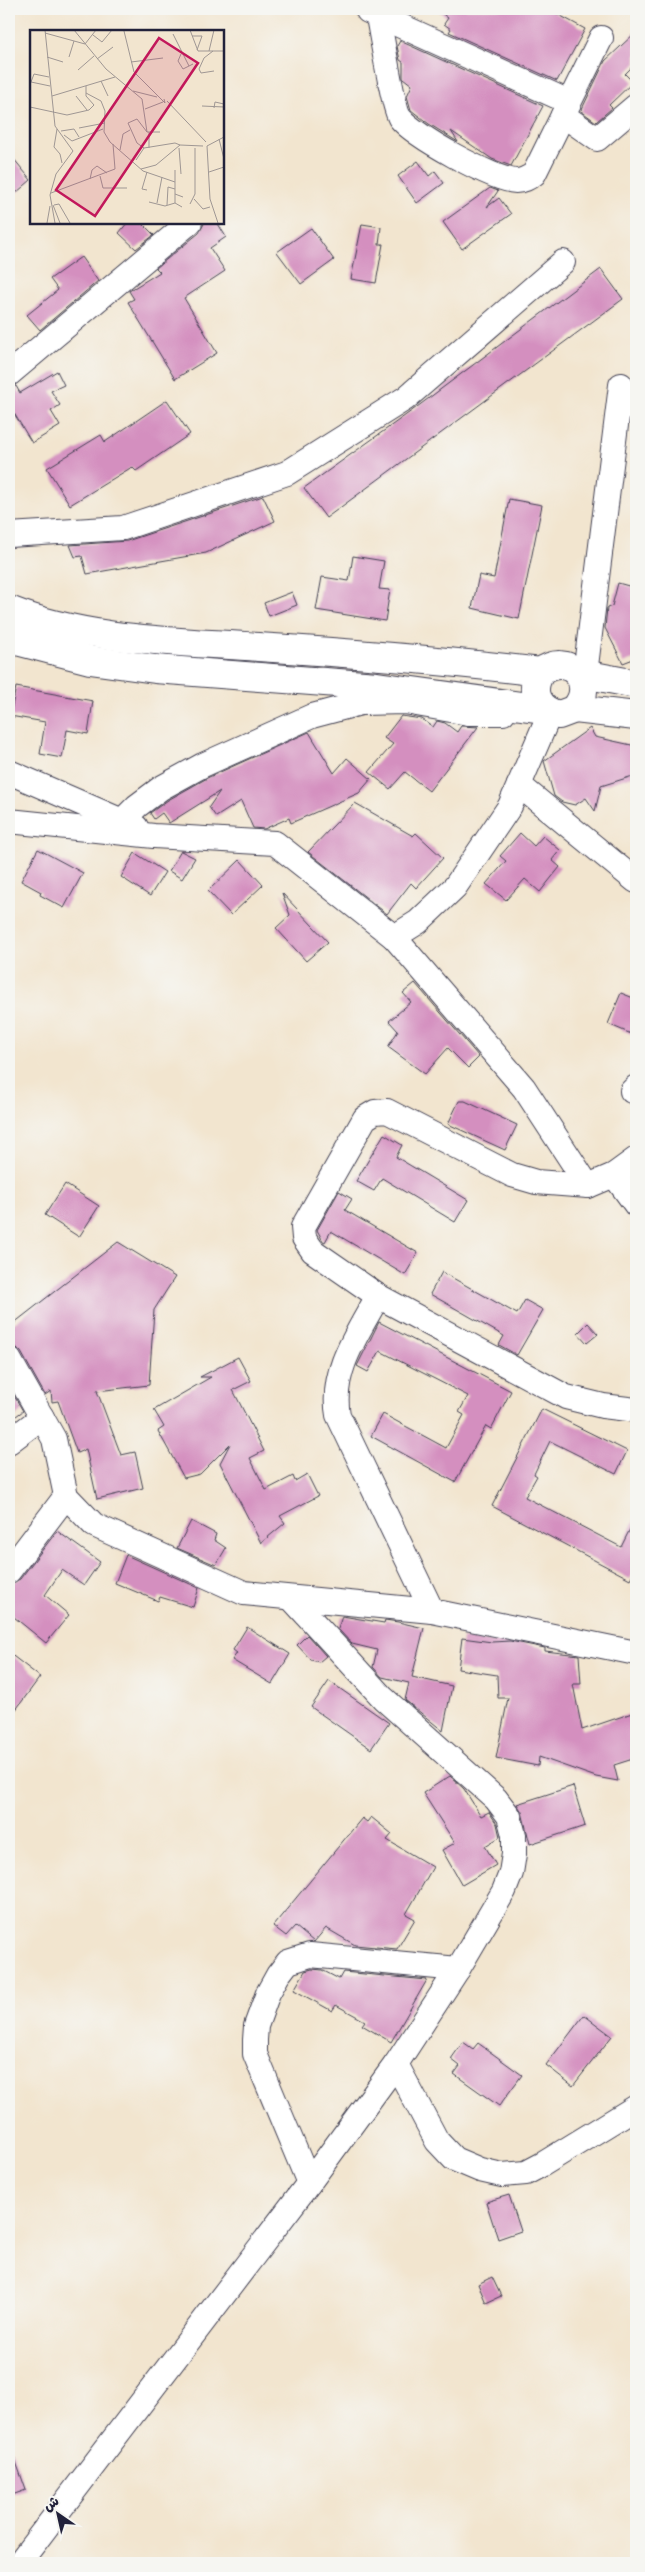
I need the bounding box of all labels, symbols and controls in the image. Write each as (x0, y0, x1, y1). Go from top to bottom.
inset map (30, 30, 224, 224)
north arrow (32, 2490, 82, 2540)
text: ش (39, 2491, 62, 2515)

